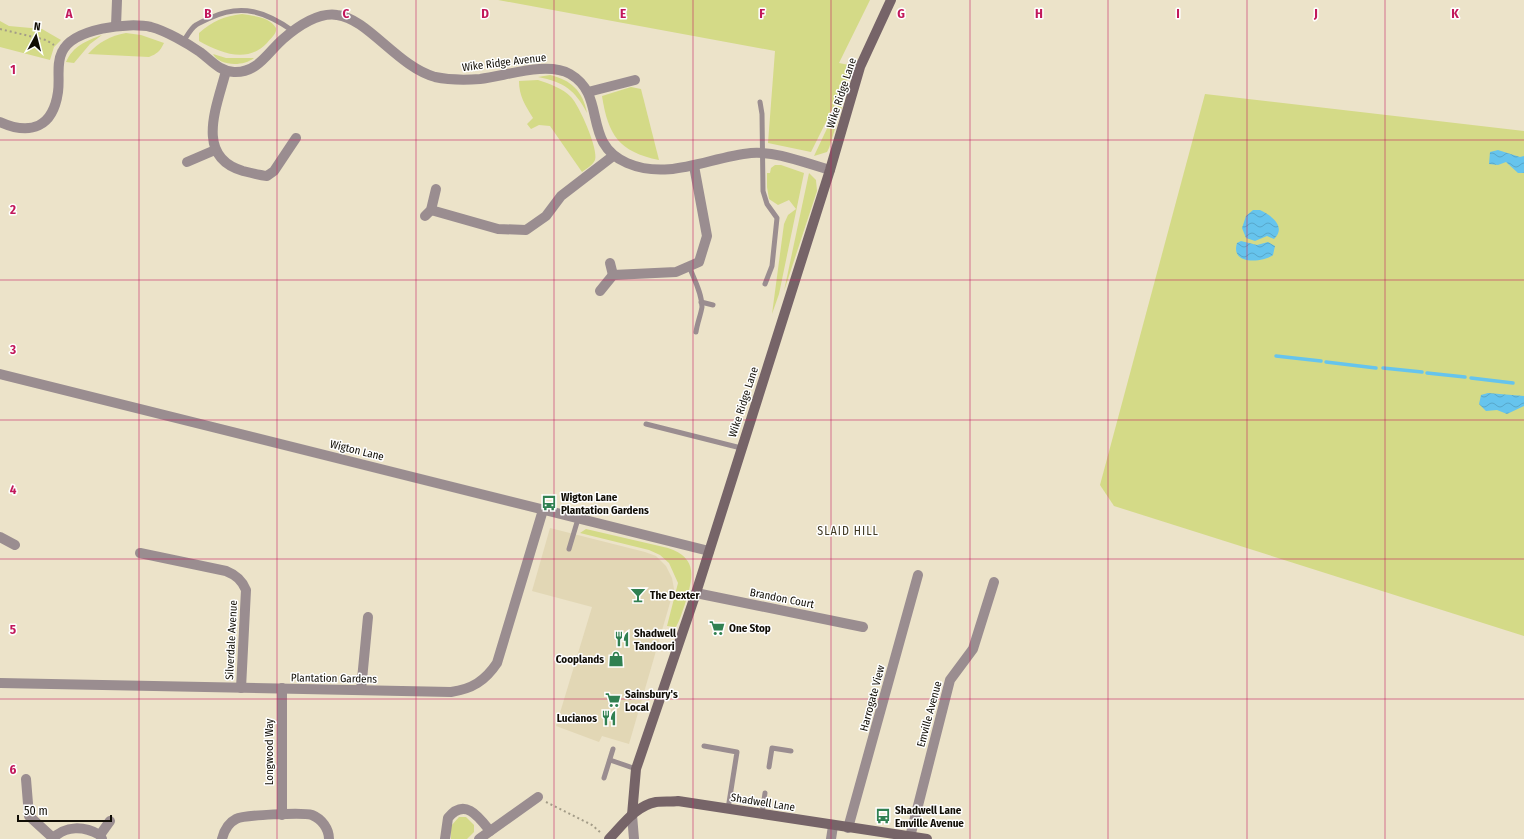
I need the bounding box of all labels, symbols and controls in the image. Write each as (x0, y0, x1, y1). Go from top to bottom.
text: A (64, 6, 73, 21)
text: B (204, 6, 212, 21)
text: C (343, 6, 350, 21)
text: D (481, 6, 489, 21)
text: E (620, 6, 626, 21)
text: F (759, 6, 765, 21)
text: G (897, 6, 905, 21)
text: H (1035, 6, 1043, 21)
text: I (1176, 6, 1180, 21)
text: J (1313, 6, 1318, 21)
text: K (1451, 6, 1459, 21)
north arrow (16, 16, 56, 56)
text: N (33, 20, 41, 33)
street label: Wike Ridge Avenue (461, 51, 547, 74)
street label: Wike Ridge Lane (824, 56, 859, 130)
text: 1 (10, 62, 16, 77)
text: 2 (9, 202, 16, 217)
text: 3 (9, 342, 16, 357)
street label: Wike Ridge Lane (726, 365, 761, 439)
street label: Wigton Lane (329, 438, 385, 463)
text: 4 (10, 482, 17, 497)
place label: Wigton Lane Plantation Gardens (561, 491, 649, 517)
bus stop icon: Wigton Lane Plantation Gardens (540, 494, 558, 512)
district label: SLAID HILL (817, 524, 879, 538)
bar icon: The Dexter (629, 586, 647, 604)
street label: Brandon Court (749, 586, 815, 611)
place label: The Dexter (650, 589, 700, 602)
street label: Silverdale Avenue (223, 600, 240, 680)
supermarket icon: One Stop (708, 619, 726, 637)
text: 5 (10, 622, 16, 637)
place label: One Stop (729, 622, 771, 635)
place label: Shadwell Tandoori (634, 627, 677, 653)
restaurant icon: Shadwell Tandoori (613, 630, 631, 648)
shop icon: Cooplands (607, 650, 625, 668)
place label: Cooplands (556, 653, 604, 666)
street label: Harrogate View (857, 664, 888, 733)
street label: Plantation Gardens (291, 671, 377, 686)
street label: Emville Avenue (914, 680, 945, 749)
place label: Sainsbury's Local (625, 688, 678, 714)
supermarket icon: Sainsbury's Local (604, 691, 622, 709)
restaurant icon: Lucianos (600, 709, 618, 727)
place label: Lucianos (557, 712, 597, 725)
street label: Longwood Way (263, 719, 276, 785)
text: 6 (10, 762, 17, 777)
street label: Shadwell Lane (730, 791, 796, 814)
scale bar (18, 797, 111, 823)
text: 50 m (24, 804, 48, 818)
place label: Shadwell Lane Emville Avenue (895, 804, 964, 830)
bus stop icon: Shadwell Lane Emville Avenue (874, 807, 892, 825)

